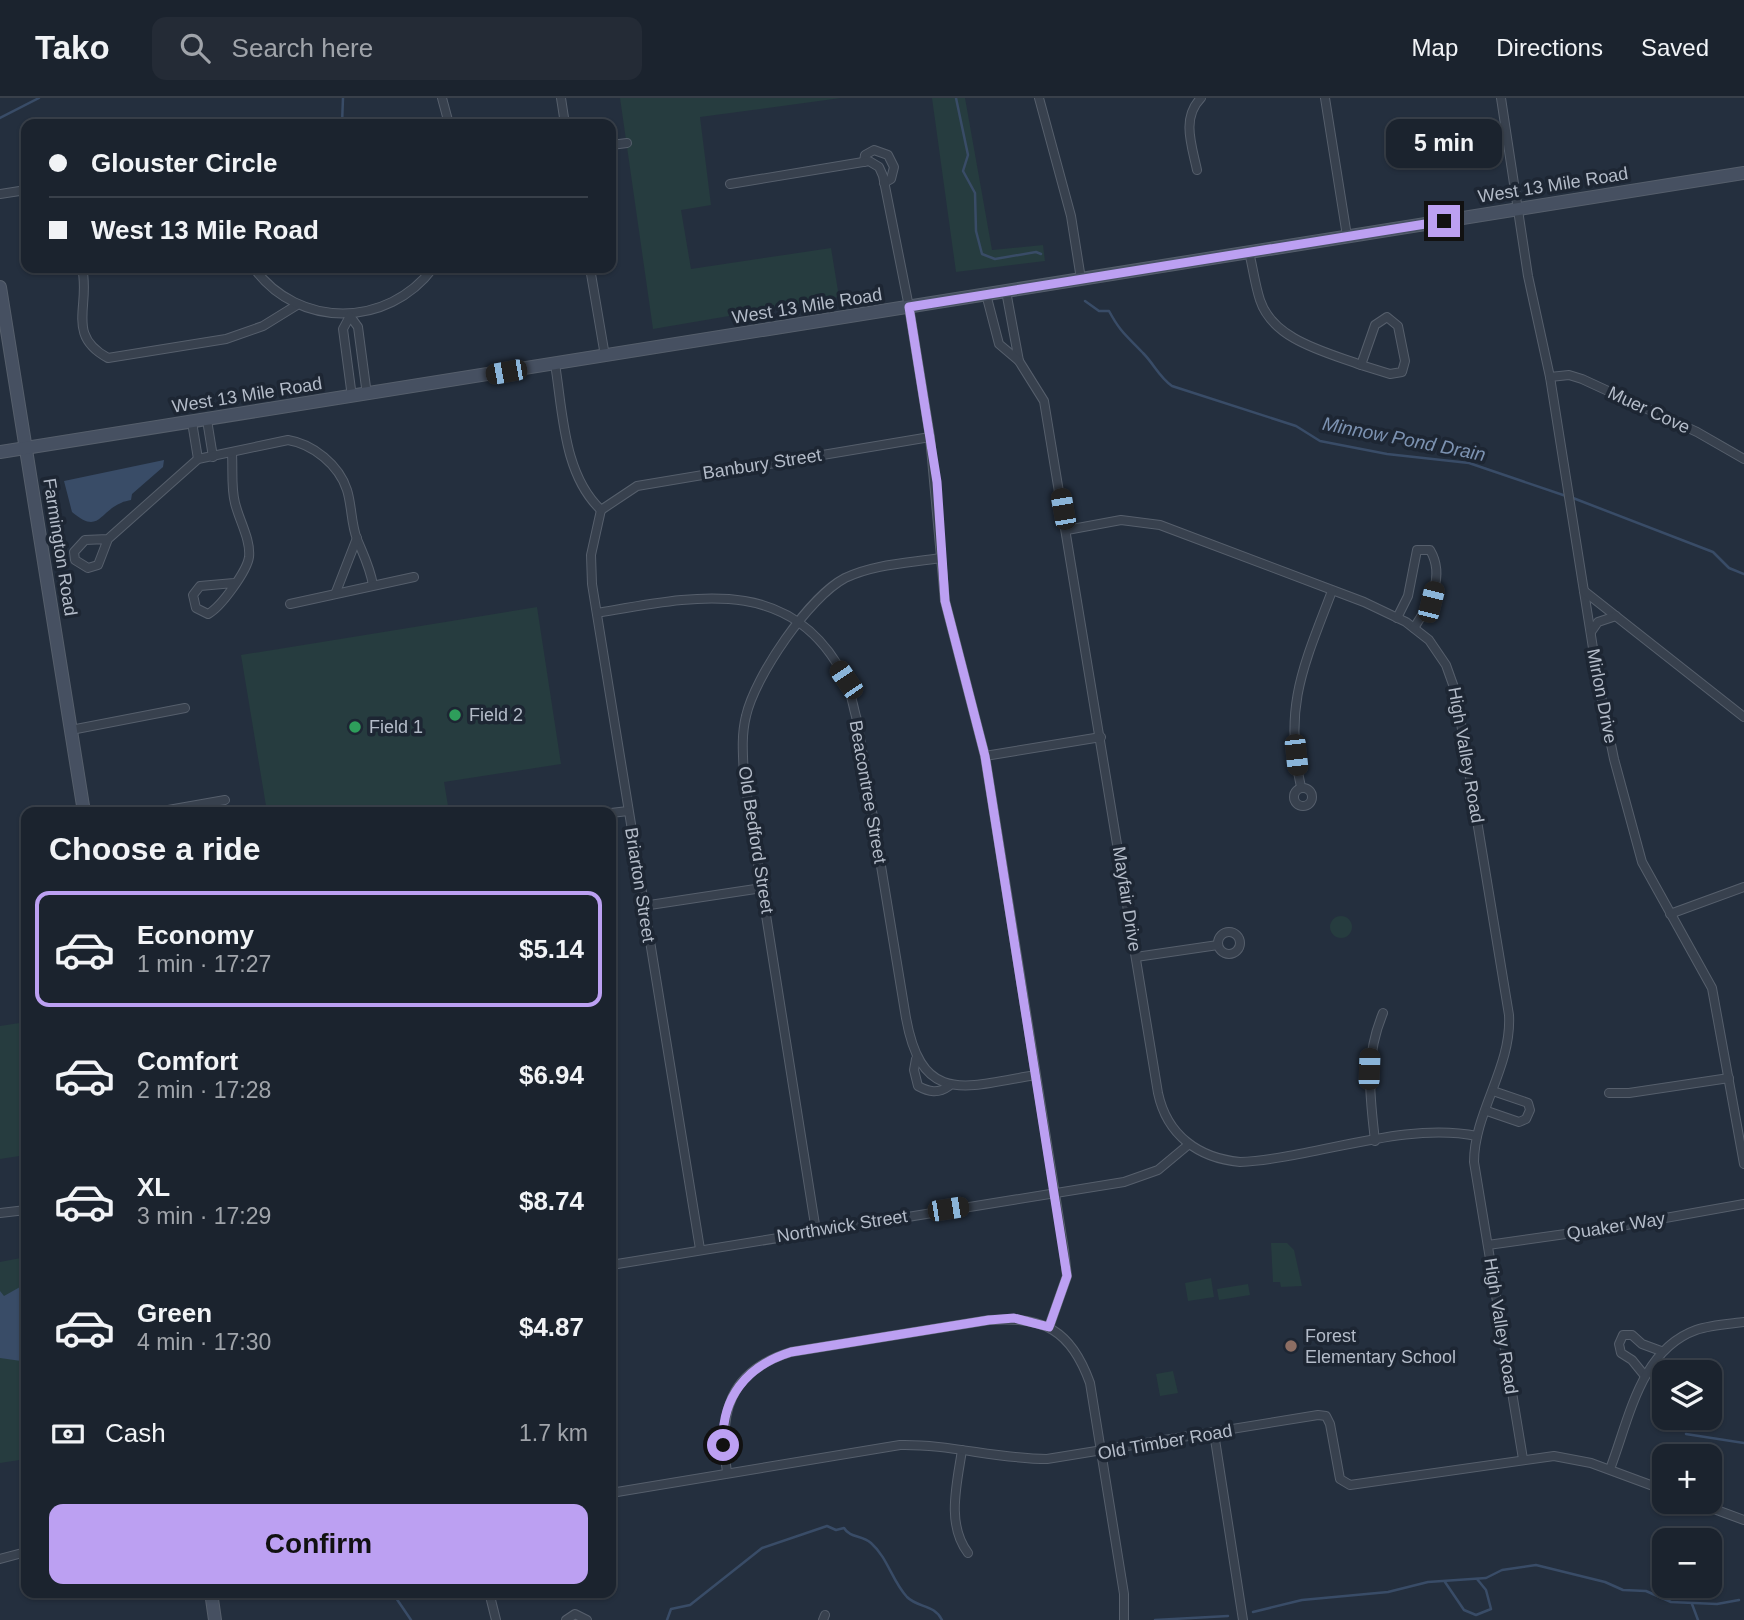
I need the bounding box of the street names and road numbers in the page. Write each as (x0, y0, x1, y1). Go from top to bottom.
street label: West 13 Mile Road (1477, 163, 1629, 207)
street label: West 13 Mile Road (731, 284, 883, 328)
street label: West 13 Mile Road (171, 373, 323, 417)
street label: Muer Cove (1605, 382, 1693, 438)
street label: Banbury Street (701, 445, 823, 483)
street label: Farmington Road (39, 477, 81, 617)
street label: Mirlon Drive (1583, 647, 1621, 745)
street label: High Valley Road (1444, 685, 1488, 825)
street label: Beacontree Street (846, 719, 890, 865)
street label: Old Bedford Street (734, 765, 778, 915)
street label: Briarton Street (621, 826, 659, 944)
street label: Mayfair Drive (1109, 845, 1145, 953)
street label: Northwick Street (775, 1206, 909, 1246)
street label: Quaker Way (1565, 1208, 1667, 1244)
street label: High Valley Road (1480, 1256, 1522, 1396)
street label: Old Timber Road (1096, 1420, 1234, 1464)

